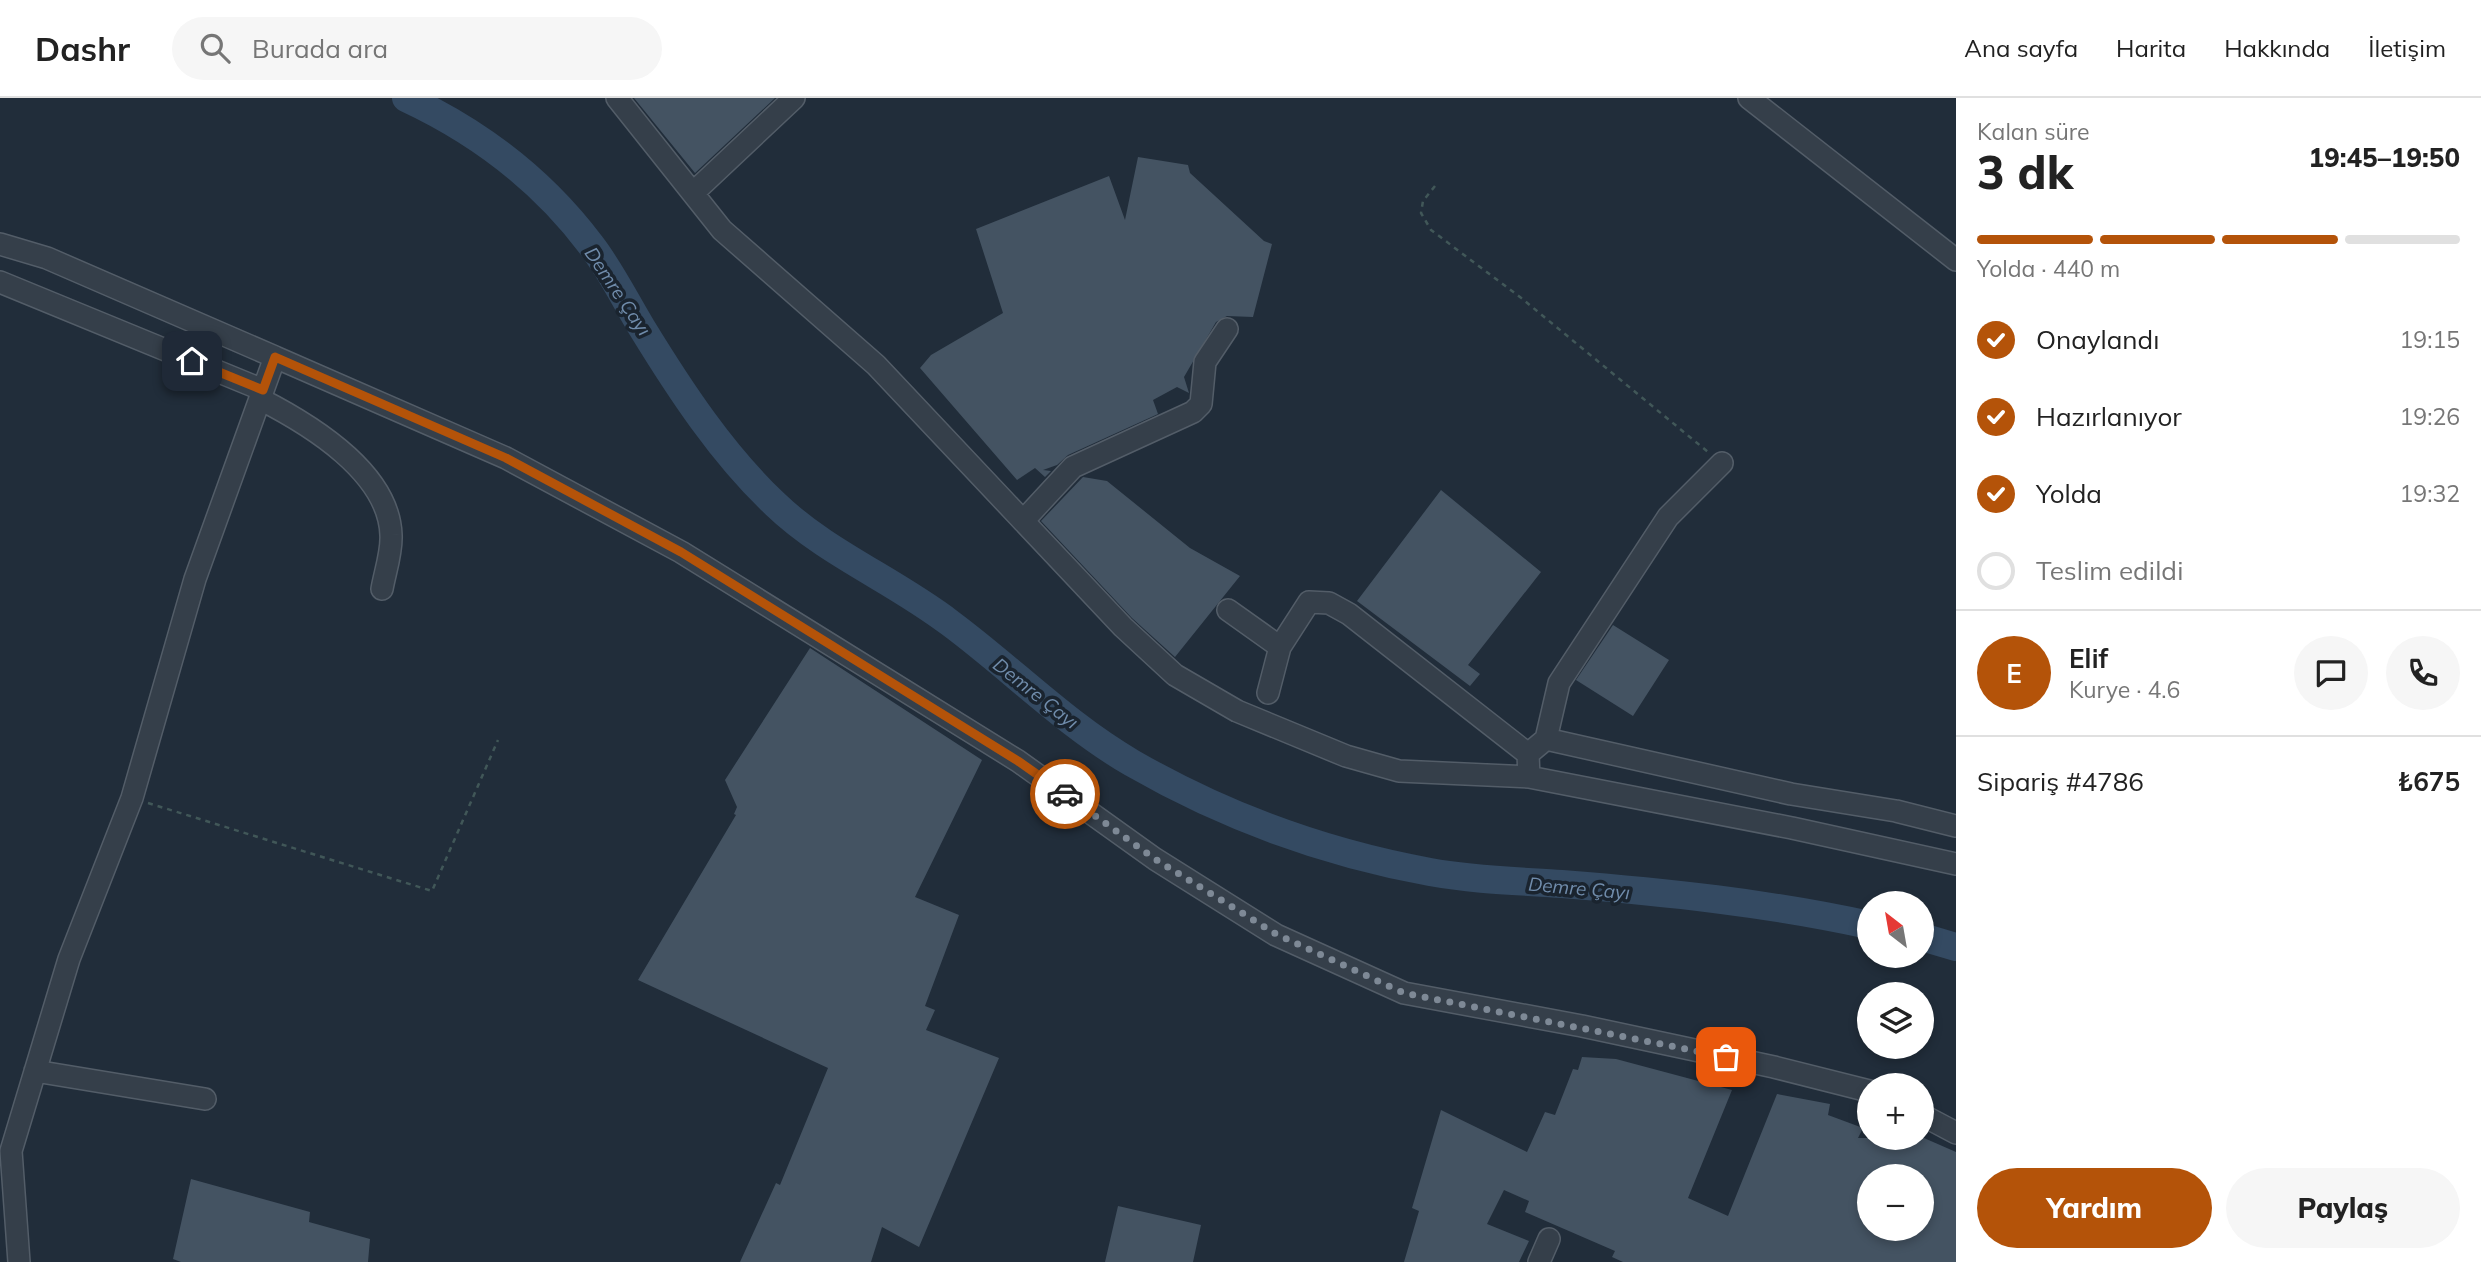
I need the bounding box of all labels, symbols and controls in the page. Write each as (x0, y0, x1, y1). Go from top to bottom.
search box (172, 17, 662, 80)
text: Dashr (35, 28, 130, 69)
icon: search (196, 29, 234, 67)
text: Burada ara (252, 32, 388, 65)
text: Ana sayfa (1964, 33, 2078, 63)
text: Harita (2116, 33, 2186, 63)
text: Hakkında (2224, 33, 2330, 63)
text: İletişim (2368, 33, 2446, 63)
text: Kalan süre (1977, 117, 2090, 146)
text: 19:45–19:50 (2309, 141, 2460, 174)
text: 3 dk (1977, 143, 2073, 201)
water label: Demre Çayı (580, 242, 656, 340)
text: Yolda · 440 m (1977, 254, 2120, 283)
icon: check (1977, 321, 2015, 359)
text: Onaylandı (2036, 323, 2159, 356)
text: 19:15 (2400, 325, 2460, 354)
pin (162, 331, 222, 391)
icon: home (173, 342, 211, 380)
icon: check (1977, 398, 2015, 436)
text: Hazırlanıyor (2036, 400, 2182, 433)
text: 19:26 (2400, 402, 2460, 431)
icon: check (1977, 475, 2015, 513)
text: Yolda (2036, 477, 2102, 510)
text: 19:32 (2400, 479, 2460, 508)
text: Teslim edildi (2036, 554, 2183, 587)
button: chat (2294, 636, 2368, 710)
button: phone (2386, 636, 2460, 710)
text: Elif (2069, 642, 2108, 675)
water label: Demre Çayı (988, 652, 1084, 734)
text: E (2006, 657, 2022, 690)
text: Kurye · 4.6 (2069, 675, 2180, 704)
courier (1030, 759, 1100, 829)
text: Sipariş #4786 (1977, 765, 2144, 798)
text: ₺675 (2398, 765, 2460, 798)
icon: car (1046, 775, 1084, 813)
water label: Demre Çayı (1527, 872, 1631, 904)
north arrow (1857, 891, 1934, 968)
map controls (1857, 891, 1934, 1241)
button: layers (1857, 982, 1934, 1059)
pin (1696, 1027, 1756, 1087)
icon: bag (1707, 1038, 1745, 1076)
button: + (1857, 1073, 1934, 1150)
button: − (1857, 1164, 1934, 1241)
button: Yardım (1977, 1168, 2212, 1248)
button: Paylaş (2226, 1168, 2460, 1248)

